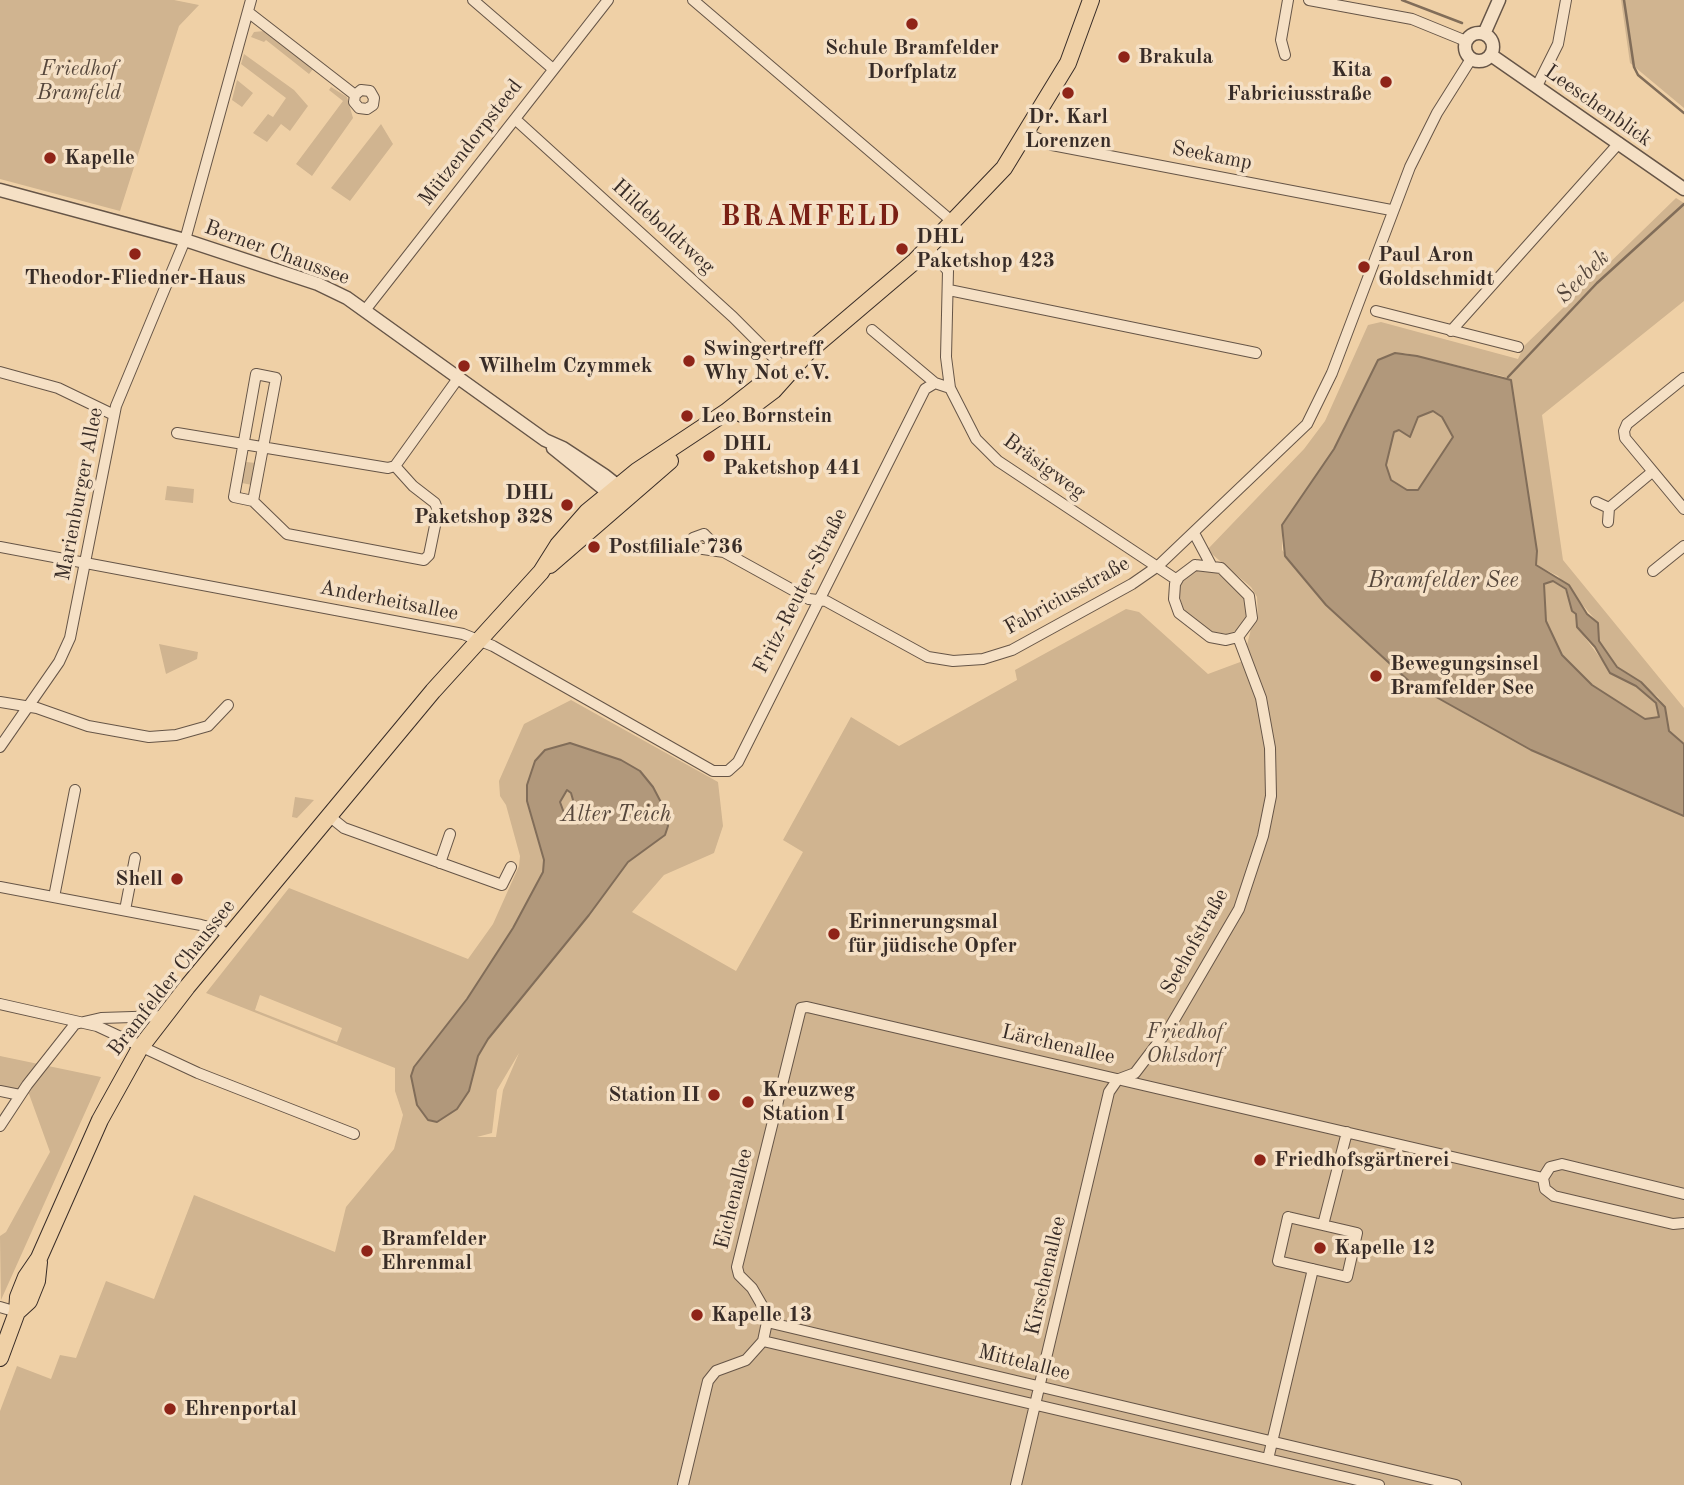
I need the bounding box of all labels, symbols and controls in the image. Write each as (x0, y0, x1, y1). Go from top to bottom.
marker: Schule Bramfelder Dorfplatz (904, 16, 920, 32)
place label: Schule Bramfelder Dorfplatz (825, 35, 999, 85)
place label: Brakula (1138, 44, 1213, 70)
marker: Brakula (1116, 49, 1132, 65)
park label: Friedhof Bramfeld (37, 56, 121, 106)
place label: Kita Fabriciusstraße (1227, 57, 1372, 107)
street label: Leeschenblick (1539, 59, 1657, 153)
marker: Kita Fabriciusstraße (1378, 74, 1394, 90)
street label: Mützendorpsteed (414, 75, 528, 211)
marker: Dr. Karl Lorenzen (1060, 85, 1076, 101)
place label: Dr. Karl Lorenzen (1025, 104, 1111, 154)
street label: Seekamp (1170, 136, 1254, 176)
place label: Kapelle (64, 145, 135, 171)
marker: Kapelle (42, 150, 58, 166)
street label: Hildeboldtweg (606, 174, 720, 280)
district label: BRAMFELD (721, 201, 901, 235)
street label: Berner Chaussee (201, 215, 353, 291)
place label: DHL Paketshop 423 (916, 224, 1055, 274)
marker: DHL Paketshop 423 (894, 241, 910, 257)
place label: Paul Aron Goldschmidt (1378, 242, 1494, 292)
water label: Seebek (1550, 244, 1616, 310)
marker: Theodor-Fliedner-Haus (127, 246, 143, 262)
marker: Paul Aron Goldschmidt (1356, 259, 1372, 275)
place label: Theodor-Fliedner-Haus (24, 265, 246, 291)
place label: Swingertreff Why Not e.V. (703, 336, 830, 386)
place label: Wilhelm Czymmek (478, 353, 653, 379)
marker: Swingertreff Why Not e.V. (681, 353, 697, 369)
marker: Wilhelm Czymmek (456, 358, 472, 374)
place label: Leo Bornstein (701, 403, 832, 429)
street label: Marienburger Allee (51, 405, 109, 583)
marker: Leo Bornstein (679, 408, 695, 424)
street label: Bräsigweg (998, 429, 1090, 505)
place label: DHL Paketshop 441 (723, 431, 862, 481)
marker: DHL Paketshop 441 (701, 448, 717, 464)
place label: DHL Paketshop 328 (414, 480, 553, 530)
marker: DHL Paketshop 328 (559, 497, 575, 513)
street label: Fritz-Reuter-Straße (748, 504, 854, 678)
place label: Postfiliale 736 (608, 534, 743, 560)
marker: Postfiliale 736 (586, 539, 602, 555)
street label: Fabriciusstraße (1000, 551, 1134, 641)
water label: Bramfelder See (1367, 567, 1519, 595)
street label: Anderheitsallee (317, 575, 461, 627)
place label: Bewegungsinsel Bramfelder See (1390, 651, 1539, 701)
marker: Bewegungsinsel Bramfelder See (1368, 668, 1384, 684)
water label: Alter Teich (560, 801, 672, 829)
place label: Shell (115, 866, 163, 892)
marker: Shell (169, 871, 185, 887)
street label: Seehofstraße (1156, 885, 1234, 999)
street label: Bramfelder Chaussee (103, 895, 241, 1061)
place label: Erinnerungsmal für jüdische Opfer (848, 909, 1017, 959)
marker: Erinnerungsmal für jüdische Opfer (826, 926, 842, 942)
park label: Friedhof Ohlsdorf (1146, 1019, 1224, 1069)
street label: Lärchenallee (999, 1020, 1117, 1070)
place label: Kreuzweg Station I (762, 1077, 855, 1127)
place label: Station II (608, 1082, 700, 1108)
marker: Station II (706, 1087, 722, 1103)
marker: Kreuzweg Station I (740, 1094, 756, 1110)
street label: Eichenallee (709, 1146, 759, 1252)
place label: Friedhofsgärtnerei (1274, 1147, 1449, 1173)
marker: Friedhofsgärtnerei (1252, 1152, 1268, 1168)
street label: Kirschenallee (1020, 1214, 1072, 1338)
place label: Bramfelder Ehrenmal (381, 1226, 487, 1276)
place label: Kapelle 12 (1334, 1235, 1435, 1261)
marker: Kapelle 12 (1312, 1240, 1328, 1256)
marker: Bramfelder Ehrenmal (359, 1243, 375, 1259)
place label: Kapelle 13 (711, 1302, 812, 1328)
marker: Kapelle 13 (689, 1307, 705, 1323)
street label: Mittelallee (975, 1339, 1073, 1387)
place label: Ehrenportal (184, 1396, 297, 1422)
marker: Ehrenportal (162, 1401, 178, 1417)

